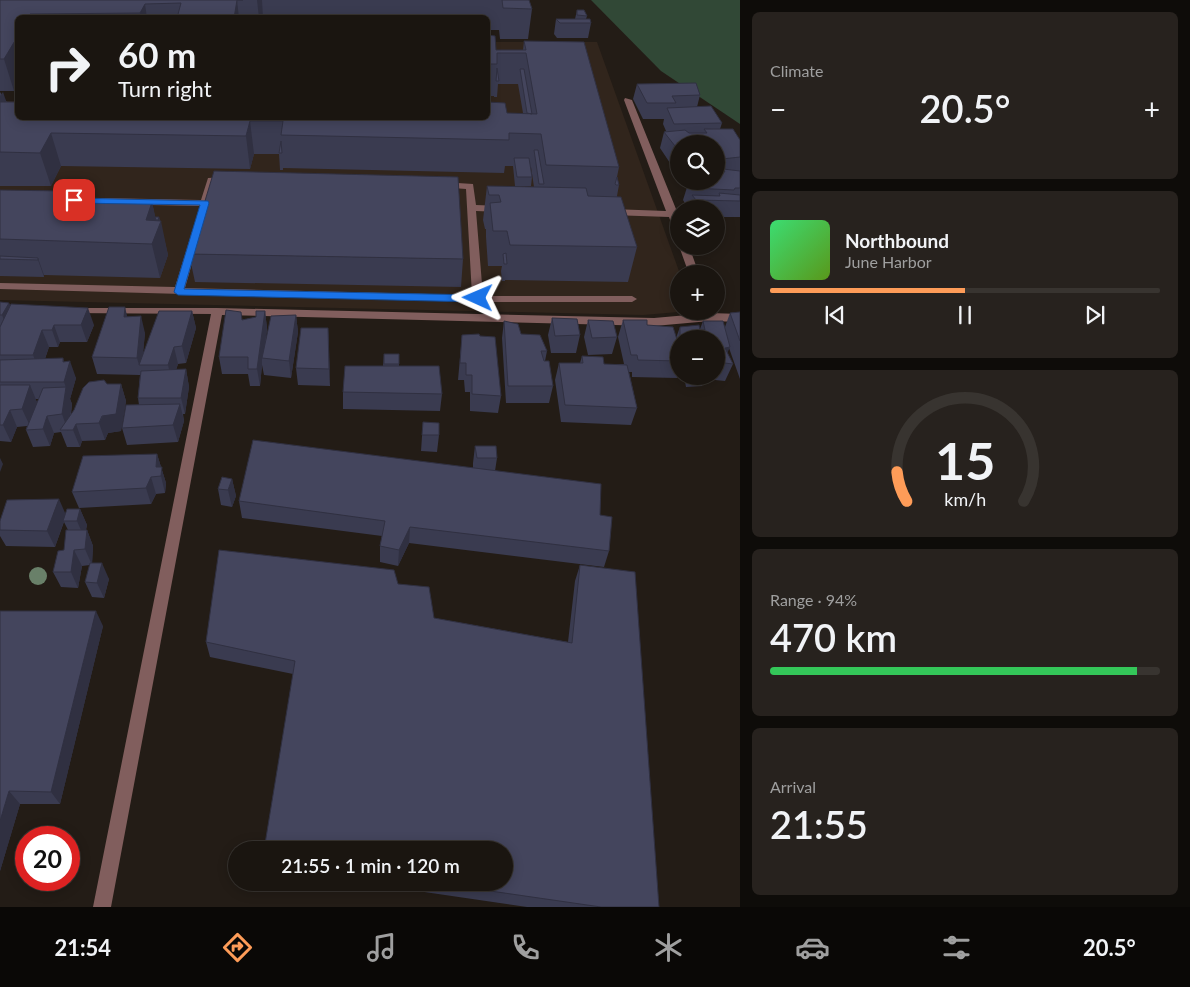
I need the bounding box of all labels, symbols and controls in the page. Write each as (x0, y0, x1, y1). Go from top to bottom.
text: 60 m (118, 33, 196, 75)
icon: right (35, 35, 100, 100)
text: Climate (770, 61, 823, 80)
text: Turn right (118, 75, 212, 102)
text: 20.5° (920, 85, 1010, 131)
text: − (770, 92, 786, 126)
text: + (1144, 92, 1160, 126)
map controls (670, 135, 725, 385)
button: search (670, 135, 725, 190)
pin (53, 179, 95, 221)
icon: arrive (60, 186, 88, 214)
button: layers (670, 200, 725, 255)
text: Northbound (845, 229, 949, 252)
text: June Harbor (845, 252, 932, 271)
button: + (670, 265, 725, 320)
position arrow (451, 271, 503, 323)
icon: previous (821, 301, 849, 329)
icon: pause (951, 301, 979, 329)
icon: next (1081, 301, 1109, 329)
button: − (670, 330, 725, 385)
text: 15 (935, 429, 995, 491)
text: km/h (944, 488, 986, 510)
text: Range · 94% (770, 590, 857, 609)
text: 470 km (770, 614, 897, 660)
text: Arrival (770, 777, 816, 796)
text: 21:55 (770, 801, 868, 847)
speed limit sign: 20 (15, 826, 80, 891)
text: 21:55 · 1 min · 120 m (281, 854, 460, 877)
icon: directions (220, 930, 255, 965)
icon: music (364, 930, 399, 965)
icon: phone (508, 930, 543, 965)
icon: climate (651, 930, 686, 965)
icon: car (795, 930, 830, 965)
icon: filters (939, 930, 974, 965)
text: 21:54 (54, 934, 111, 961)
text: 20.5° (1083, 934, 1136, 961)

